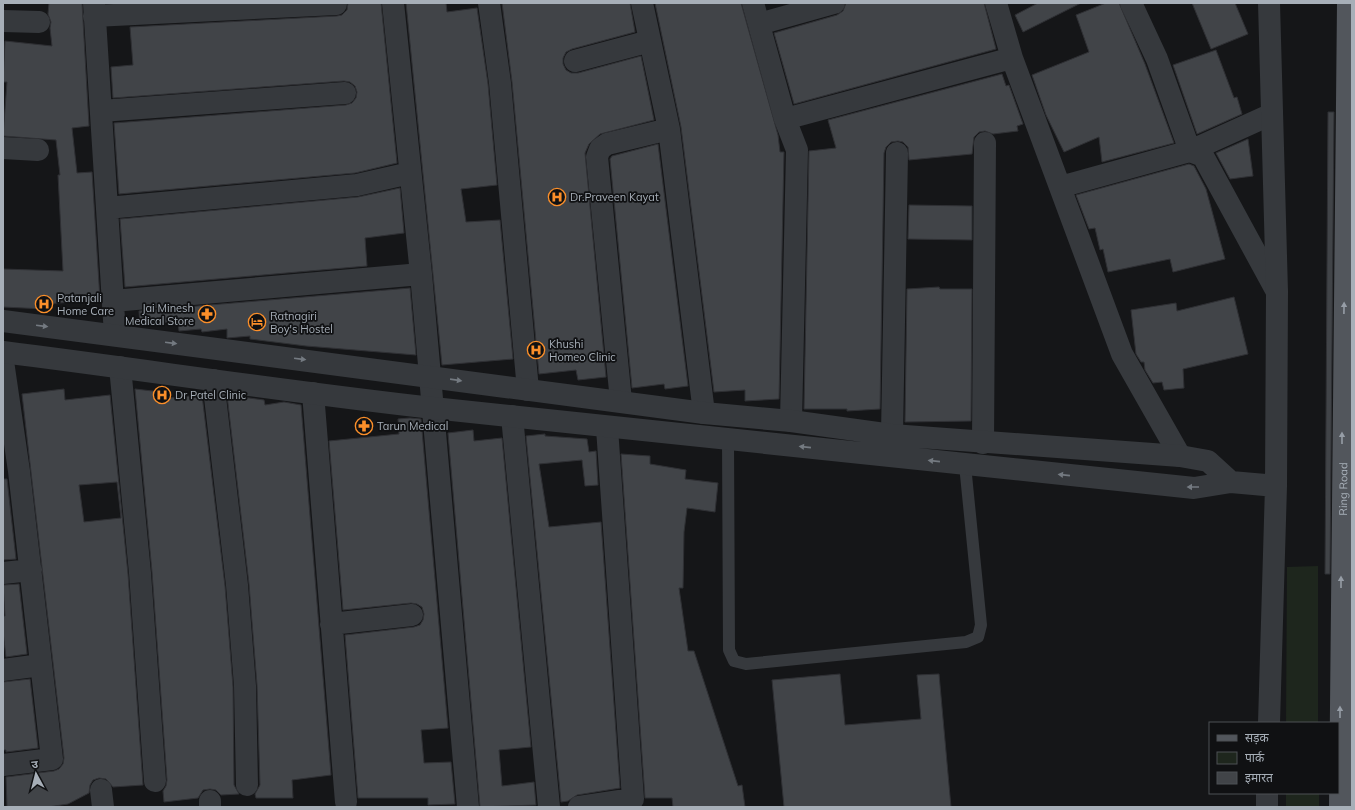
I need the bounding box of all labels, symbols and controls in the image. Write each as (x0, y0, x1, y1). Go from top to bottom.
hospital icon: Dr.Praveen Kayat (547, 187, 567, 207)
place label: Dr.Praveen Kayat (570, 190, 659, 204)
place label: Patanjali Home Care (57, 291, 114, 318)
hospital icon: Patanjali Home Care (34, 294, 54, 314)
place label: Jai Minesh Medical Store (125, 301, 194, 328)
one-way arrow (1340, 302, 1347, 314)
pharmacy icon: Jai Minesh Medical Store (197, 304, 217, 324)
place label: Ratnagiri Boy's Hostel (270, 309, 333, 336)
hotel icon: Ratnagiri Boy's Hostel (247, 312, 267, 332)
one-way arrow (36, 323, 48, 329)
place label: Khushi Homeo Clinic (549, 337, 616, 364)
one-way arrow (165, 339, 177, 346)
hospital icon: Khushi Homeo Clinic (526, 340, 546, 360)
one-way arrow (294, 356, 306, 362)
one-way arrow (450, 377, 462, 383)
hospital icon: Dr Patel Clinic (152, 385, 172, 405)
place label: Dr Patel Clinic (175, 388, 247, 402)
pharmacy icon: Tarun Medical (354, 416, 374, 436)
place label: Tarun Medical (377, 419, 448, 433)
one-way arrow (1339, 431, 1345, 444)
one-way arrow (799, 444, 811, 450)
one-way arrow (928, 458, 940, 464)
street label: Ring Road (1336, 462, 1350, 516)
one-way arrow (1057, 471, 1070, 478)
one-way arrow (1186, 484, 1199, 490)
one-way arrow (1338, 575, 1344, 588)
one-way arrow (1337, 705, 1343, 718)
legend (1209, 722, 1339, 794)
text: सड़क (1245, 730, 1270, 745)
text: पार्क (1245, 750, 1265, 765)
north arrow (16, 754, 56, 794)
text: उ (31, 757, 39, 771)
text: इमारत (1245, 770, 1274, 785)

